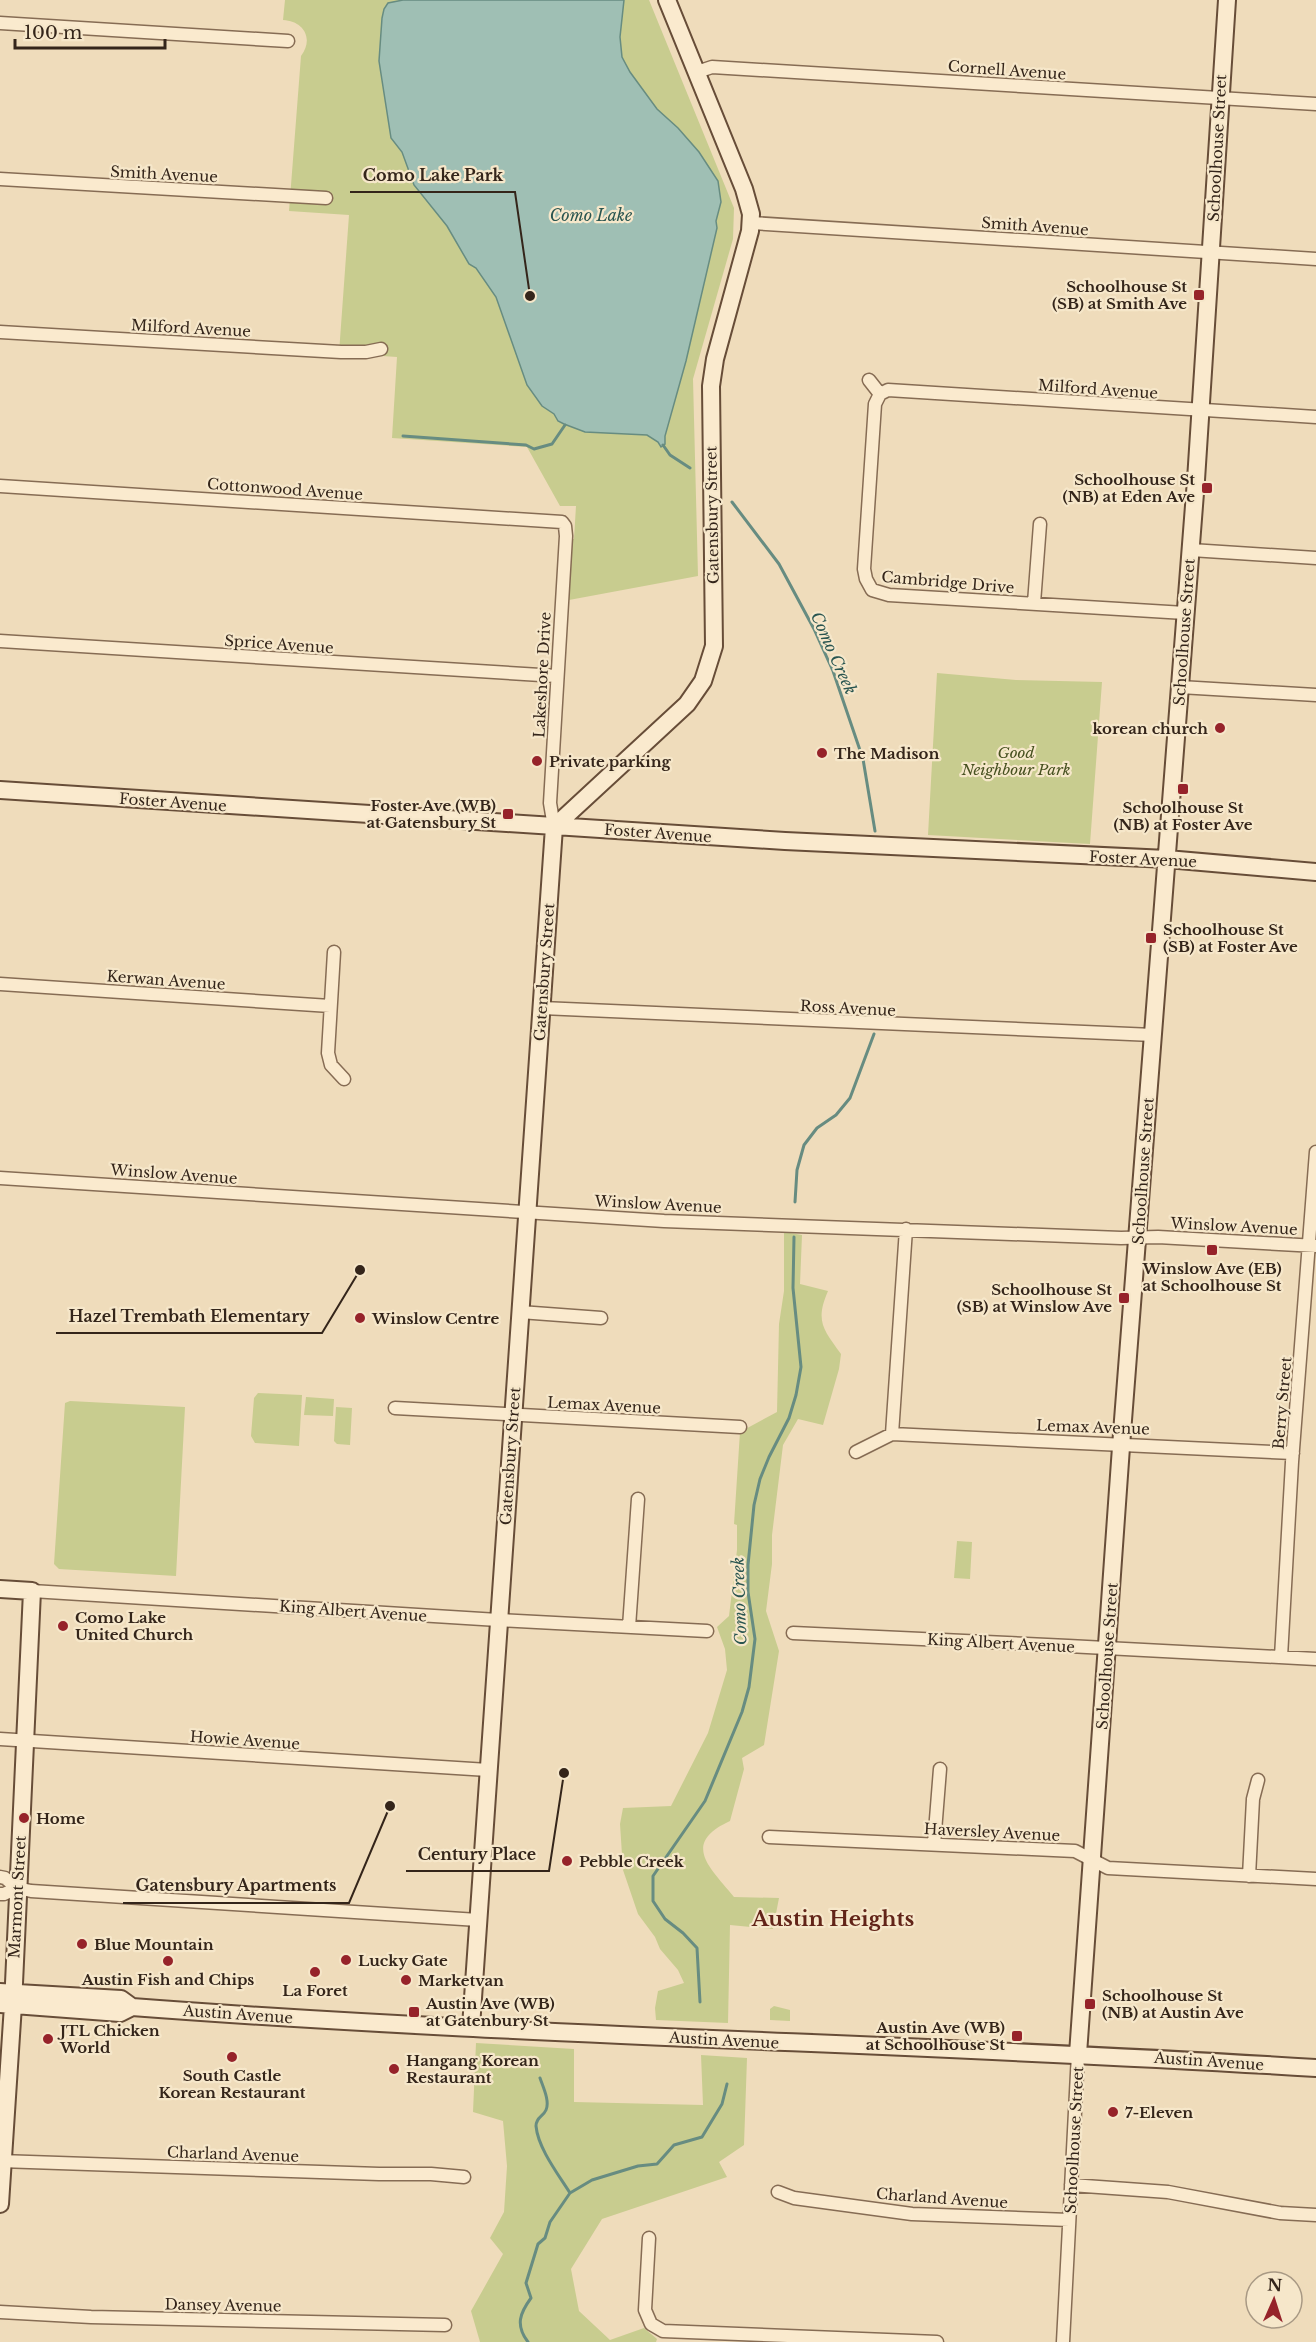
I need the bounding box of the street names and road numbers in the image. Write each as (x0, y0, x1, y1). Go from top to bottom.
street label: Cornell Avenue (947, 56, 1067, 84)
street label: Schoolhouse Street (1204, 74, 1230, 222)
street label: Smith Avenue (110, 162, 218, 186)
street label: Smith Avenue (981, 213, 1089, 239)
street label: Milford Avenue (131, 315, 251, 341)
street label: Milford Avenue (1037, 375, 1159, 403)
street label: Gatensbury Street (701, 445, 723, 584)
street label: Cottonwood Avenue (206, 474, 364, 504)
street label: Schoolhouse Street (1169, 557, 1199, 706)
street label: Cambridge Drive (881, 567, 1015, 597)
street label: Lakeshore Drive (529, 611, 555, 739)
street label: Sprice Avenue (224, 631, 334, 657)
street label: Foster Avenue (119, 789, 227, 815)
street label: Foster Avenue (604, 820, 712, 846)
street label: Foster Avenue (1089, 847, 1197, 871)
street label: Gatensbury Street (530, 902, 558, 1042)
street label: Kerwan Avenue (106, 966, 226, 994)
street label: Ross Avenue (800, 996, 896, 1020)
street label: Schoolhouse Street (1128, 1096, 1158, 1245)
street label: Winslow Avenue (109, 1160, 238, 1188)
street label: Winslow Avenue (593, 1191, 722, 1217)
street label: Winslow Avenue (1169, 1213, 1298, 1239)
street label: Berry Street (1268, 1356, 1296, 1450)
street label: Gatensbury Street (496, 1386, 524, 1526)
street label: Lemax Avenue (547, 1393, 661, 1417)
street label: Lemax Avenue (1036, 1416, 1150, 1438)
street label: Schoolhouse Street (1092, 1581, 1122, 1730)
street label: King Albert Avenue (278, 1596, 428, 1626)
street label: King Albert Avenue (927, 1630, 1075, 1656)
street label: Howie Avenue (189, 1727, 301, 1753)
street label: Haversley Avenue (923, 1819, 1061, 1845)
street label: Marmont Street (4, 1835, 30, 1959)
street label: Austin Avenue (181, 2001, 294, 2027)
street label: Austin Avenue (667, 2028, 780, 2052)
street label: Austin Avenue (1152, 2048, 1265, 2074)
street label: Schoolhouse Street (1061, 2066, 1087, 2214)
street label: Charland Avenue (167, 2142, 299, 2166)
street label: Charland Avenue (875, 2184, 1009, 2212)
street label: Dansey Avenue (164, 2294, 282, 2316)

